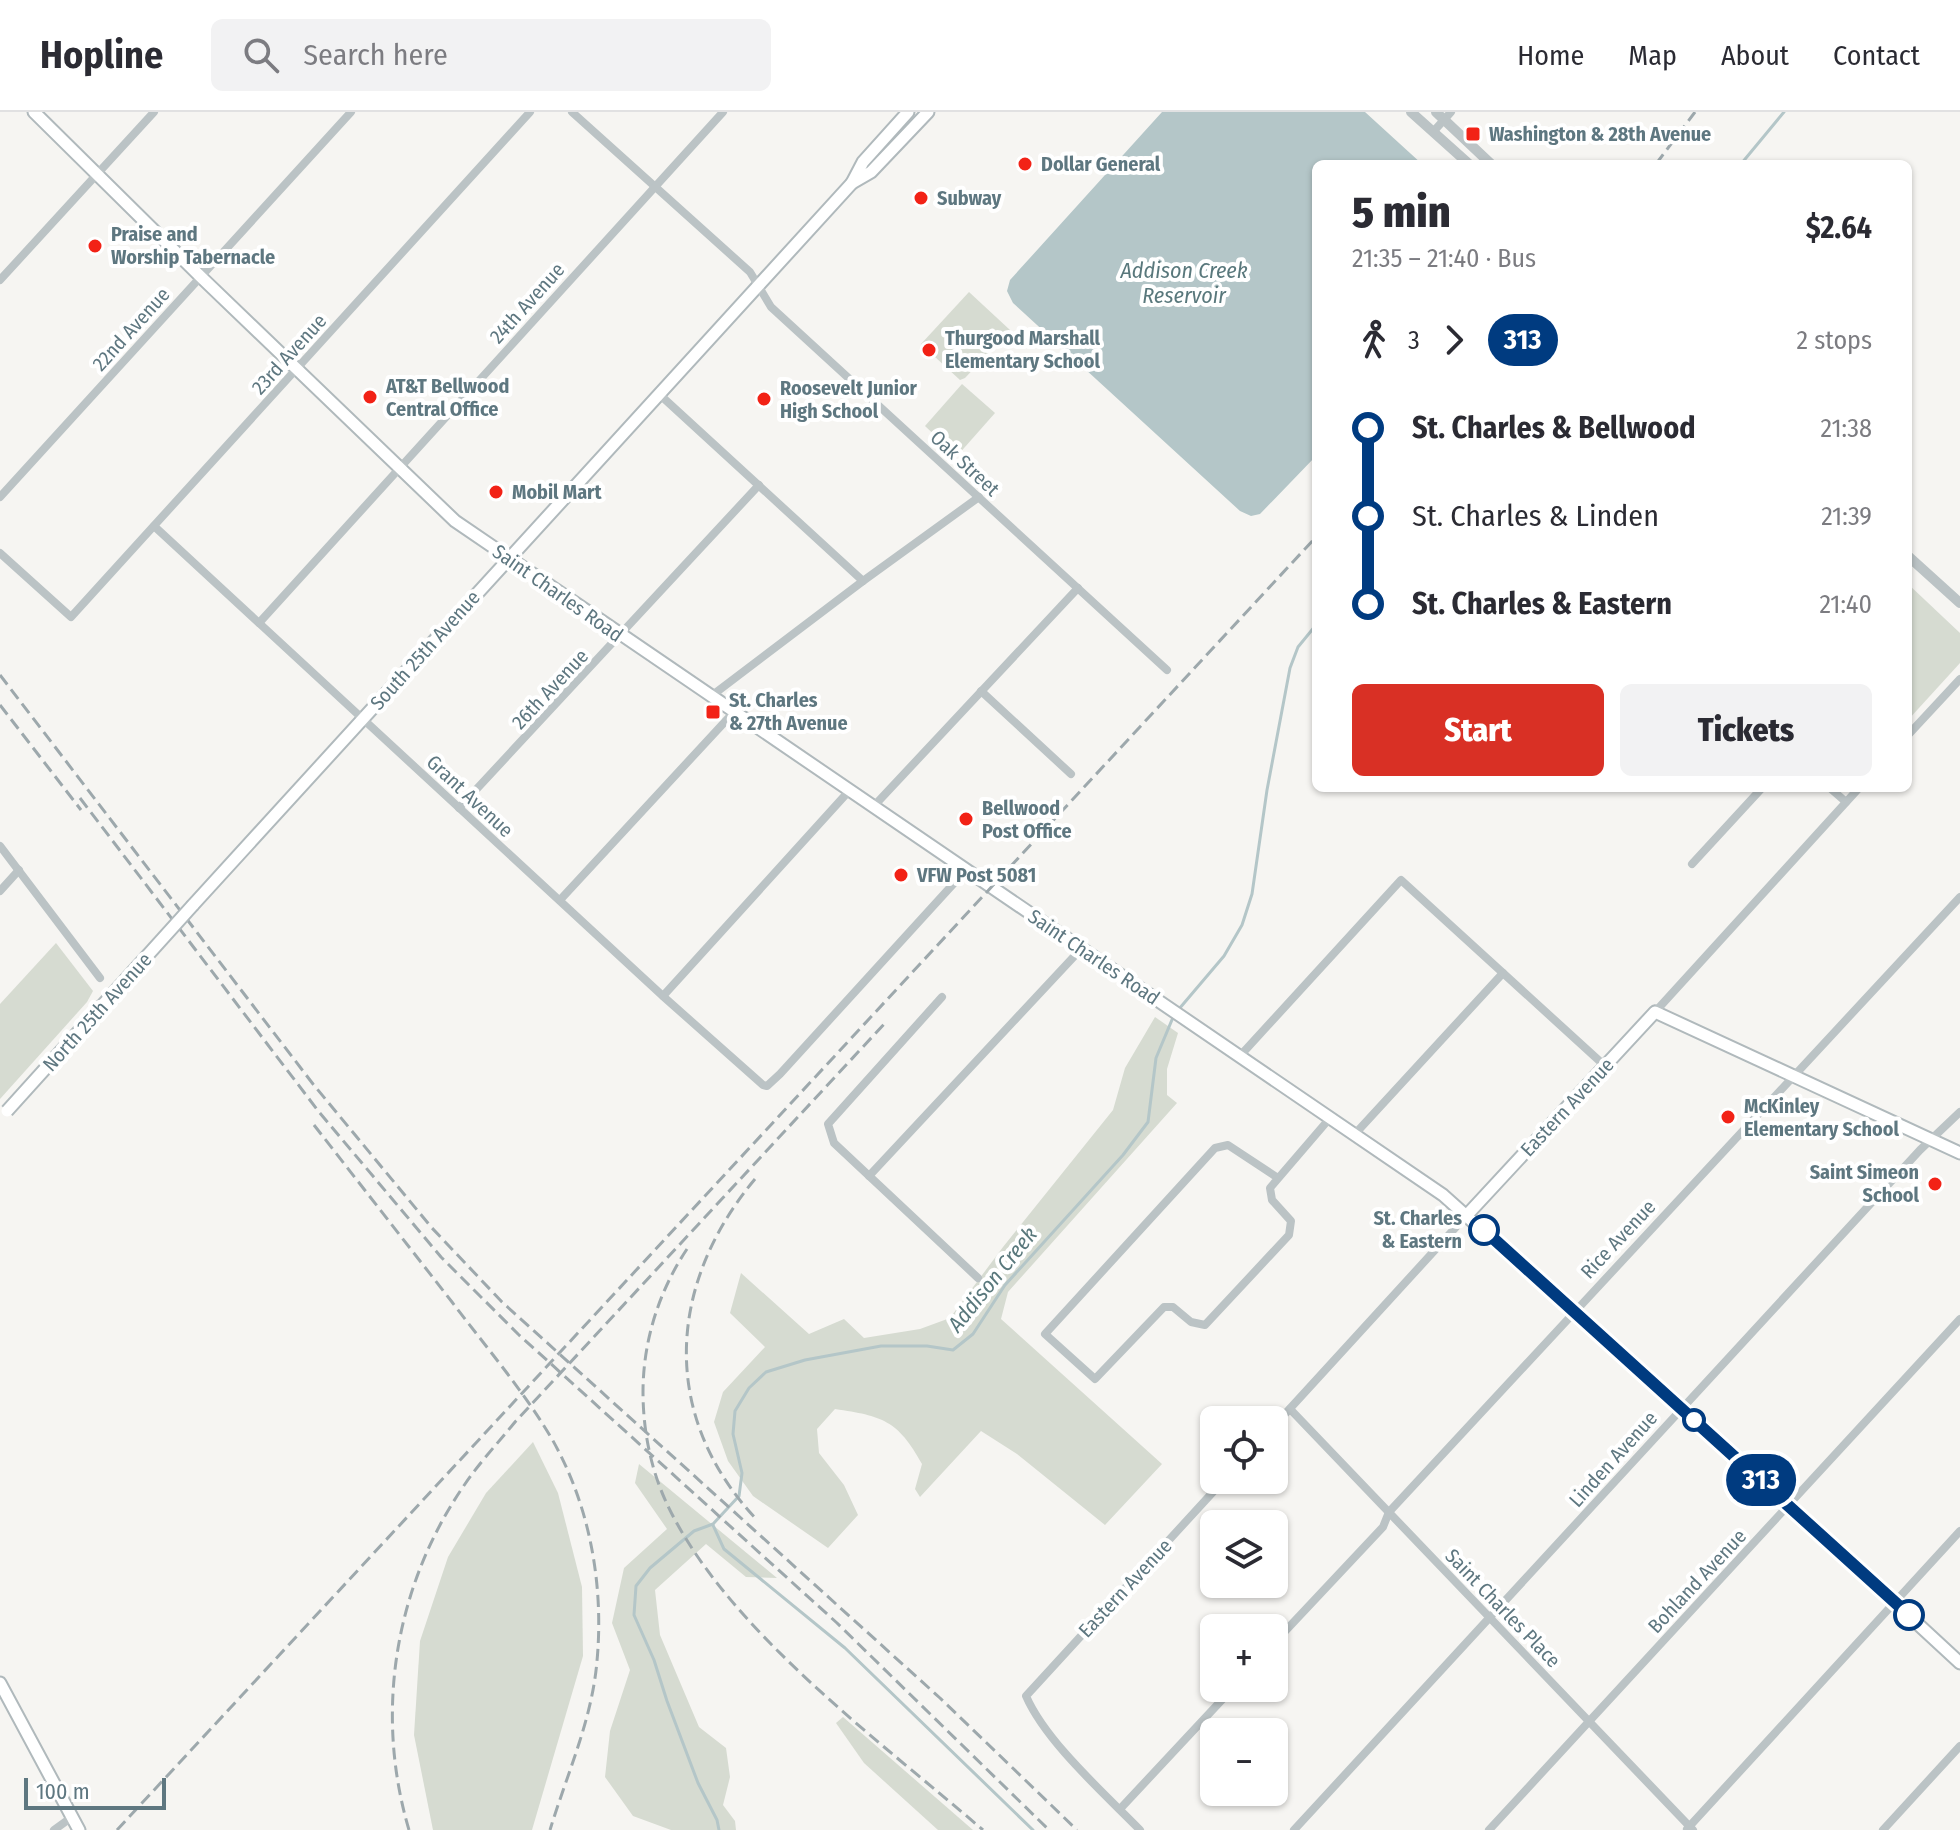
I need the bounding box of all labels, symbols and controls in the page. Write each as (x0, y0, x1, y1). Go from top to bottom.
search box (211, 19, 771, 91)
text: Hopline (40, 32, 163, 78)
icon: search (239, 33, 283, 77)
text: Search here (303, 37, 448, 73)
text: Home (1517, 39, 1584, 72)
text: Map (1628, 39, 1677, 72)
text: About (1721, 39, 1789, 72)
text: Contact (1833, 39, 1920, 72)
place label: Washington & 28th Avenue (1489, 122, 1711, 146)
marker: Washington & 28th Avenue (1464, 125, 1482, 143)
place label: Dollar General (1041, 152, 1161, 176)
marker: Dollar General (1016, 155, 1034, 173)
place label: Subway (937, 186, 1002, 210)
text: 5 min (1352, 186, 1451, 239)
marker: Subway (912, 189, 930, 207)
text: $2.64 (1806, 210, 1872, 246)
place label: Praise and Worship Tabernacle (111, 222, 275, 269)
marker: Praise and Worship Tabernacle (86, 237, 104, 255)
text: 21:35 – 21:40 · Bus (1352, 243, 1536, 274)
water label: Addison Creek Reservoir (1119, 257, 1248, 309)
street label: 24th Avenue (485, 258, 569, 348)
street label: 22nd Avenue (87, 282, 175, 376)
street label: 23rd Avenue (247, 309, 331, 399)
icon: walk (1352, 318, 1396, 362)
icon: forward (1432, 318, 1476, 362)
text: 313 (1504, 323, 1542, 356)
text: 3 (1408, 325, 1420, 356)
text: 2 stops (1797, 325, 1872, 356)
place label: Thurgood Marshall Elementary School (945, 326, 1101, 373)
marker: Thurgood Marshall Elementary School (920, 341, 938, 359)
place label: AT&T Bellwood Central Office (385, 374, 509, 421)
place label: Roosevelt Junior High School (780, 376, 918, 423)
marker: AT&T Bellwood Central Office (361, 388, 379, 406)
marker: Roosevelt Junior High School (755, 390, 773, 408)
text: St. Charles & Bellwood (1412, 410, 1696, 446)
text: 21:38 (1820, 413, 1872, 444)
street label: Oak Street (926, 425, 1005, 501)
place label: Mobil Mart (512, 480, 602, 504)
marker: Mobil Mart (487, 483, 505, 501)
text: St. Charles & Linden (1412, 498, 1659, 534)
text: 21:39 (1821, 501, 1872, 532)
street label: Saint Charles Road (488, 539, 628, 647)
street label: South 25th Avenue (365, 585, 485, 715)
text: St. Charles & Eastern (1412, 586, 1672, 622)
text: 21:40 (1819, 589, 1872, 620)
street label: 26th Avenue (507, 644, 593, 734)
button: Start (1352, 684, 1604, 776)
button: Tickets (1620, 684, 1872, 776)
place label: St. Charles & 27th Avenue (729, 688, 848, 735)
marker: St. Charles & 27th Avenue (704, 703, 722, 721)
street label: Grant Avenue (422, 750, 518, 842)
place label: Bellwood Post Office (982, 796, 1072, 843)
marker: Bellwood Post Office (957, 810, 975, 828)
place label: VFW Post 5081 (916, 863, 1036, 887)
marker: VFW Post 5081 (892, 866, 910, 884)
street label: Saint Charles Road (1024, 904, 1164, 1010)
street label: North 25th Avenue (38, 948, 156, 1076)
street label: Eastern Avenue (1515, 1053, 1619, 1161)
place label: McKinley Elementary School (1744, 1094, 1899, 1141)
marker: McKinley Elementary School (1719, 1108, 1737, 1126)
place label: Saint Simeon School (1810, 1160, 1920, 1207)
marker: Saint Simeon School (1926, 1175, 1944, 1193)
street label: Rice Avenue (1576, 1195, 1660, 1283)
place label: St. Charles & Eastern (1373, 1206, 1462, 1253)
marker: St. Charles & Eastern (1469, 1215, 1499, 1245)
water label: Addison Creek (941, 1221, 1043, 1338)
map controls (1200, 1406, 1288, 1806)
button: locate (1200, 1406, 1288, 1494)
street label: Linden Avenue (1564, 1406, 1662, 1512)
unlabelled marker (1683, 1409, 1705, 1431)
line badge: 313 (1715, 1454, 1807, 1506)
text: 313 (1742, 1463, 1780, 1496)
button: layers (1200, 1510, 1288, 1598)
street label: Bohland Avenue (1643, 1524, 1751, 1638)
street label: Eastern Avenue (1073, 1534, 1177, 1642)
street label: Saint Charles Place (1440, 1544, 1566, 1672)
unlabelled marker (1894, 1600, 1924, 1630)
button: + (1200, 1614, 1288, 1702)
button: − (1200, 1718, 1288, 1806)
scale bar (24, 1774, 166, 1810)
text: 100 m (36, 1778, 90, 1805)

